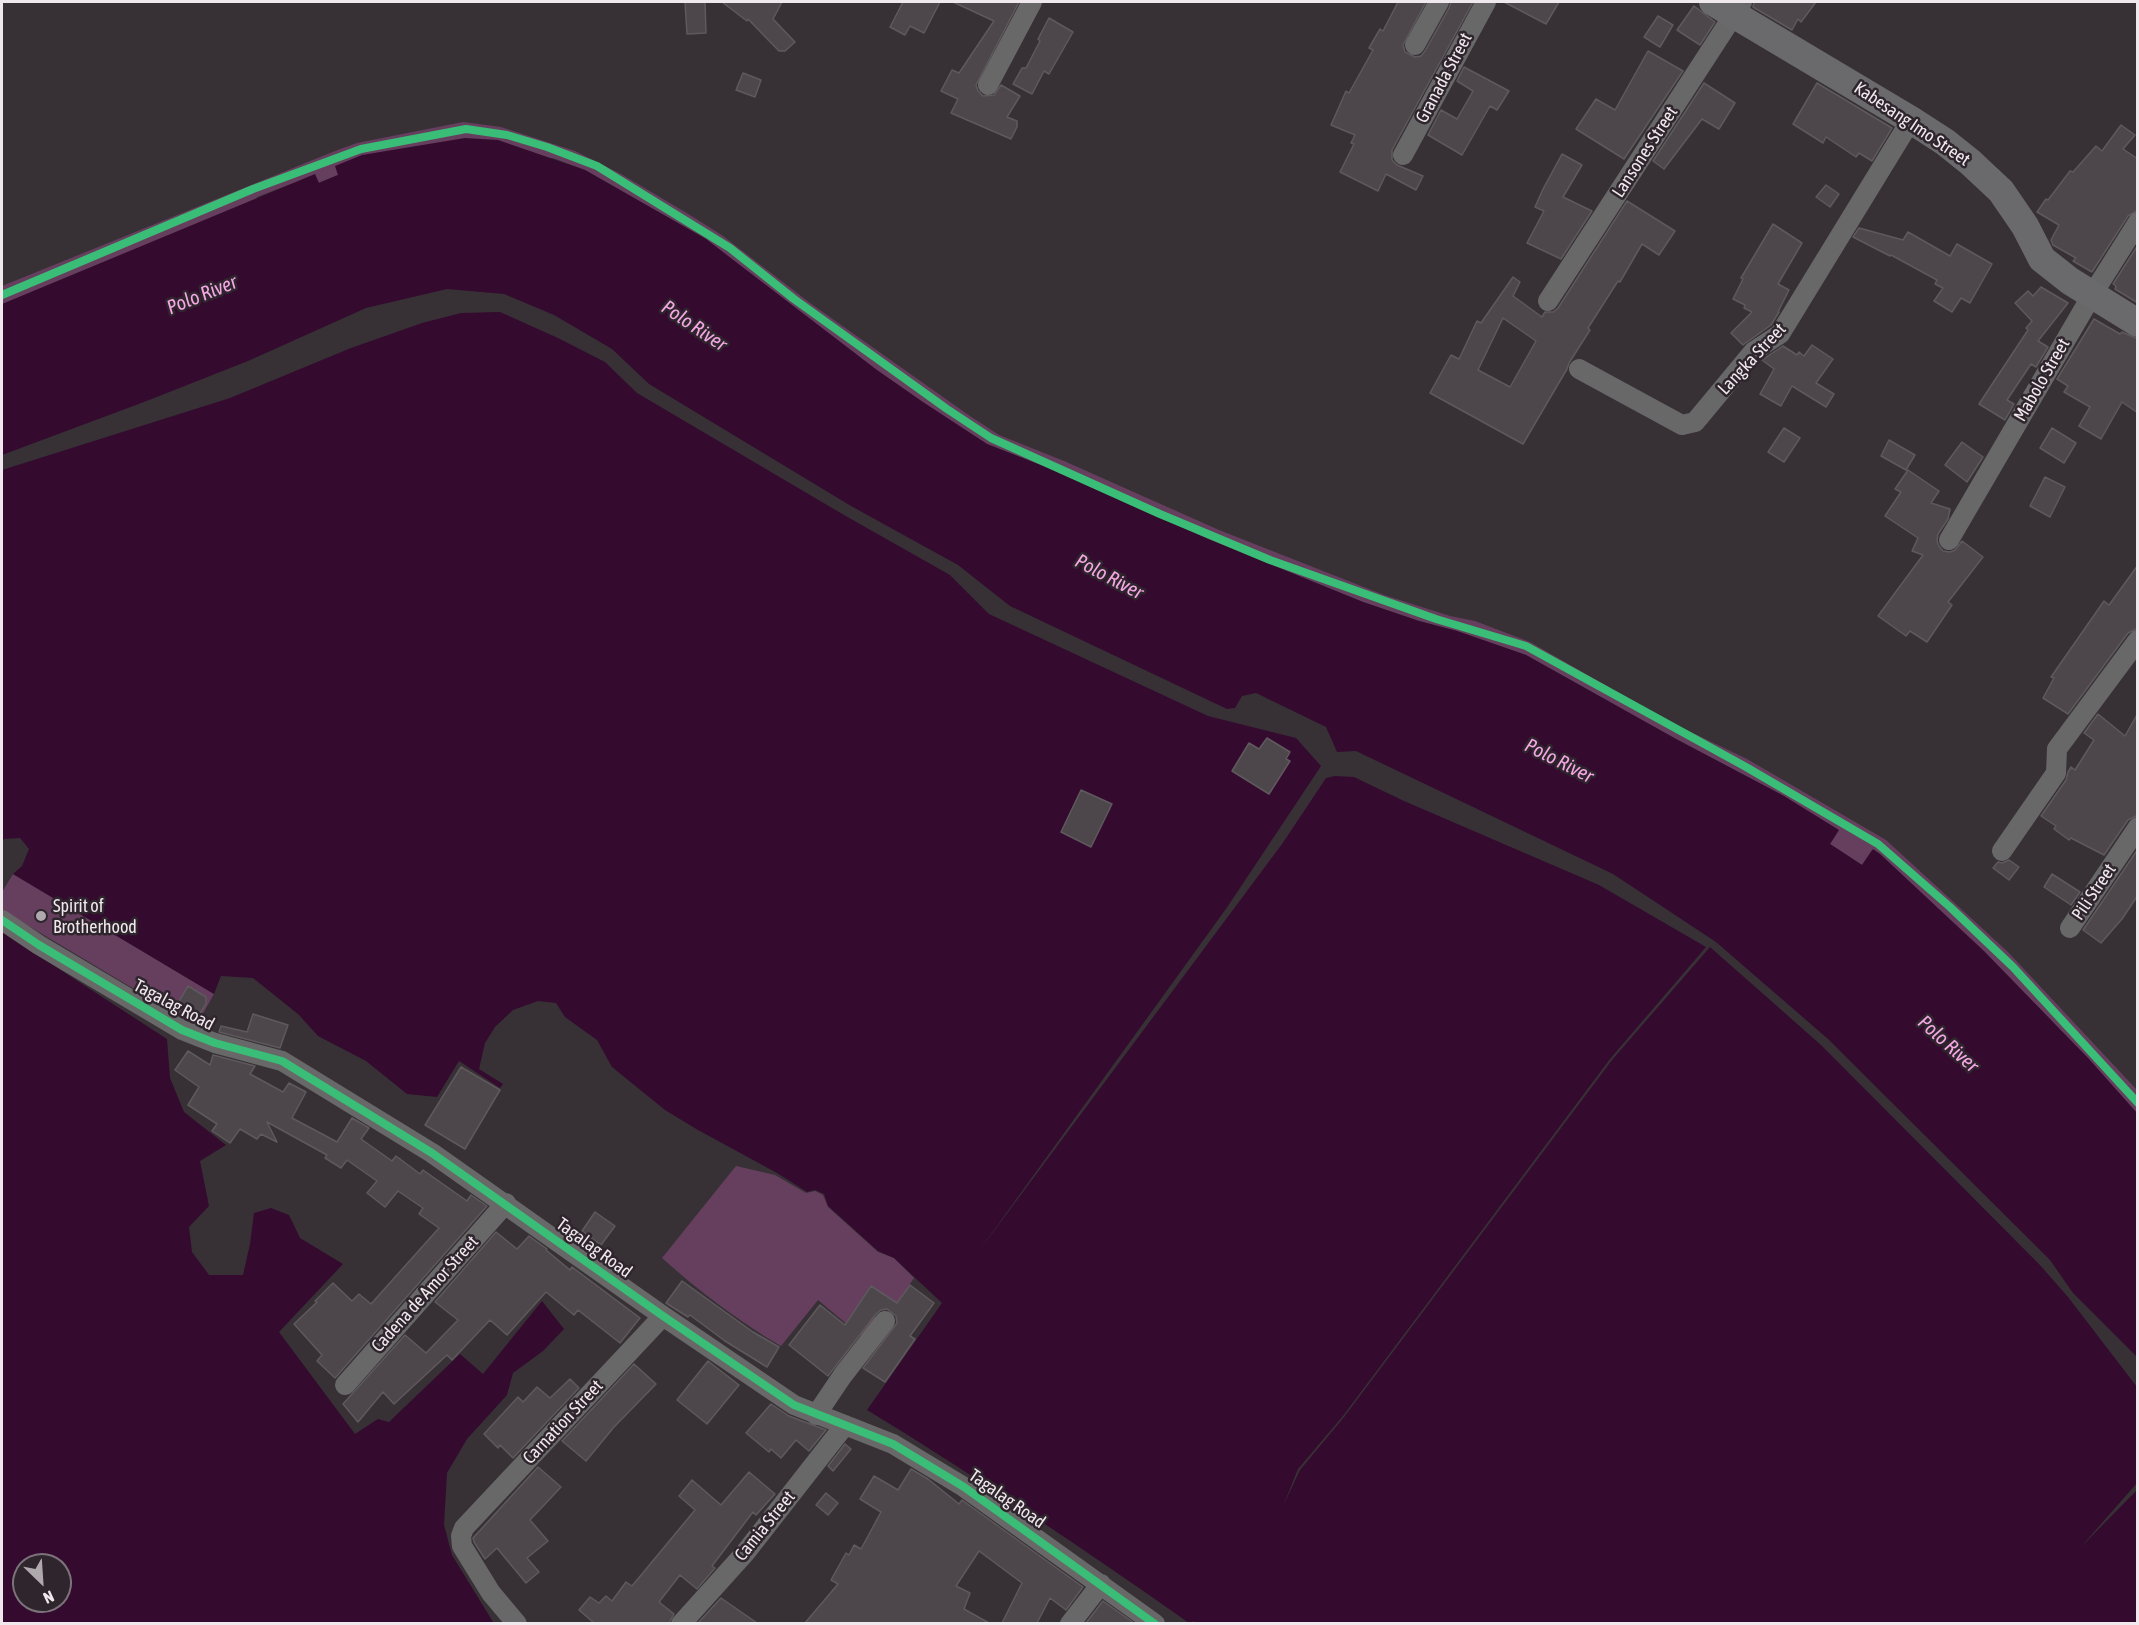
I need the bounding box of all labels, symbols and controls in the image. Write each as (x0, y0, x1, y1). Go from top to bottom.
street label: Granada Street (1411, 29, 1477, 127)
street label: Kabesang Imo Street (1850, 77, 1974, 171)
street label: Lansones Street (1608, 102, 1682, 202)
water label: Polo River (163, 270, 241, 320)
water label: Polo River (657, 295, 731, 357)
street label: Langka Street (1713, 319, 1791, 399)
street label: Mabolo Street (2010, 335, 2074, 425)
water label: Polo River (1071, 549, 1147, 605)
water label: Polo River (1521, 734, 1597, 788)
street label: Pili Street (2067, 860, 2121, 924)
place label: Spirit of Brotherhood (53, 895, 137, 938)
marker: Spirit of Brotherhood (34, 909, 48, 923)
street label: Tagalag Road (130, 975, 218, 1035)
water label: Polo River (1913, 1010, 1983, 1078)
street label: Tagalag Road (552, 1213, 636, 1283)
street label: Cadena de Amor Street (367, 1231, 483, 1357)
street label: Carnation Street (518, 1375, 608, 1469)
street label: Tagalag Road (965, 1465, 1049, 1533)
street label: Camia Street (730, 1487, 800, 1565)
north arrow (12, 1553, 72, 1613)
text: N (41, 1587, 57, 1608)

